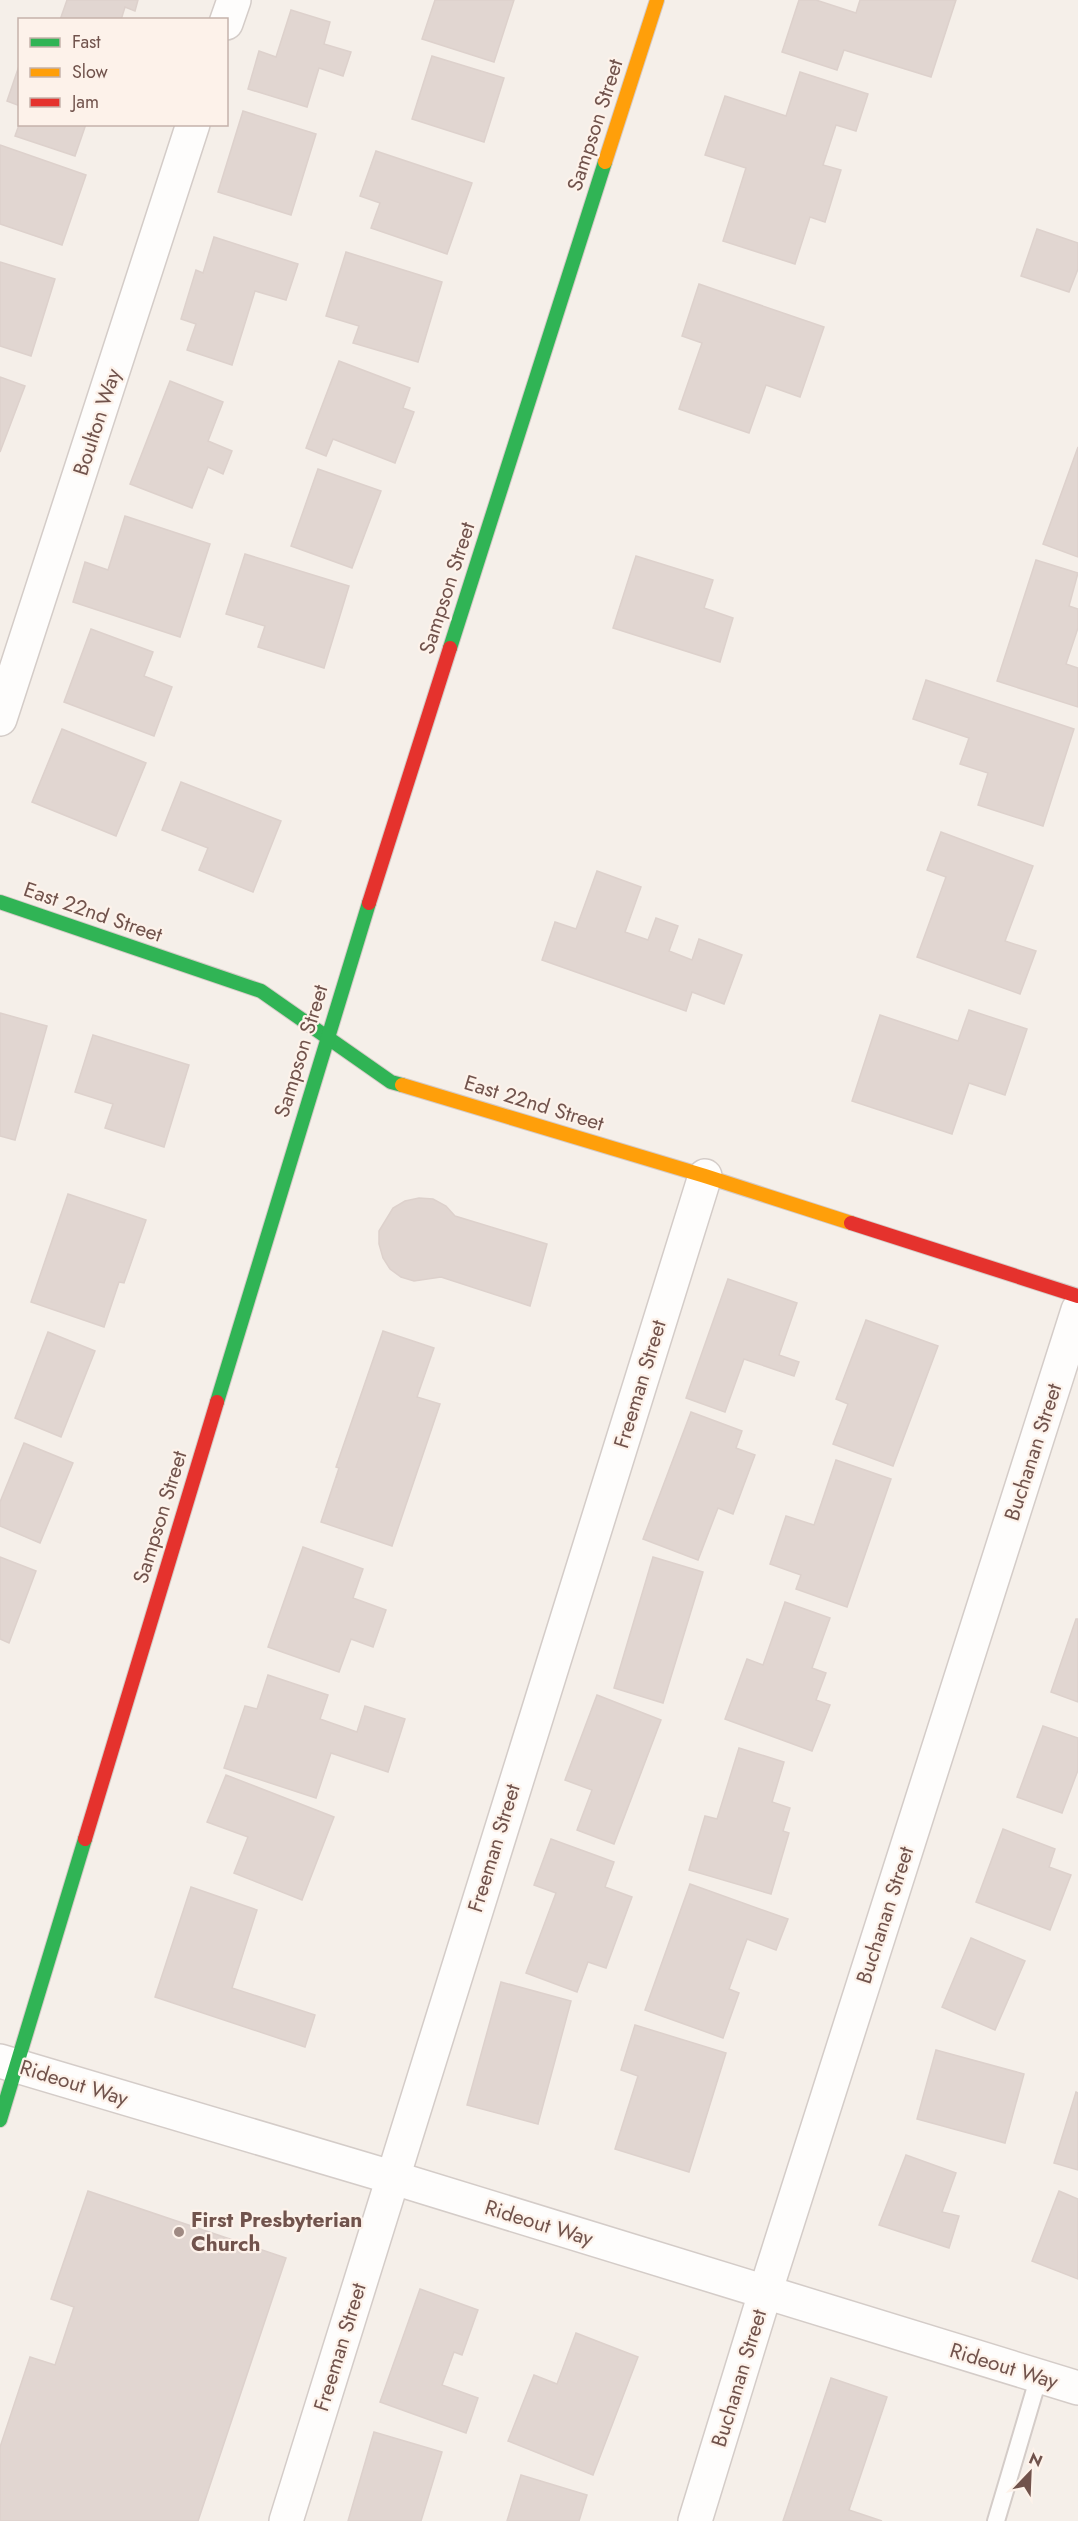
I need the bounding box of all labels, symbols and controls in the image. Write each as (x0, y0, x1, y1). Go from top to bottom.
legend (18, 18, 228, 126)
text: Fast (72, 29, 101, 55)
street label: Sampson Street (560, 55, 630, 195)
text: Slow (72, 59, 109, 85)
text: Jam (70, 89, 99, 115)
street label: Boulton Way (66, 364, 129, 479)
street label: Sampson Street (412, 518, 482, 658)
street label: East 22nd Street (20, 874, 166, 950)
street label: Sampson Street (267, 981, 335, 1121)
street label: East 22nd Street (460, 1067, 608, 1139)
street label: Freeman Street (606, 1316, 674, 1452)
street label: Buchanan Street (997, 1380, 1069, 1524)
street label: Sampson Street (126, 1447, 194, 1587)
street label: Freeman Street (460, 1780, 528, 1916)
street label: Buchanan Street (849, 1843, 921, 1987)
street label: Rideout Way (16, 2052, 133, 2114)
street label: Rideout Way (481, 2192, 598, 2254)
place label: First Presbyterian Church (191, 2205, 362, 2259)
marker: First Presbyterian Church (172, 2225, 186, 2239)
street label: Freeman Street (306, 2279, 374, 2415)
street label: Buchanan Street (704, 2305, 774, 2451)
street label: Rideout Way (946, 2335, 1063, 2397)
north arrow (1000, 2443, 1060, 2503)
text: N (1025, 2447, 1046, 2473)

